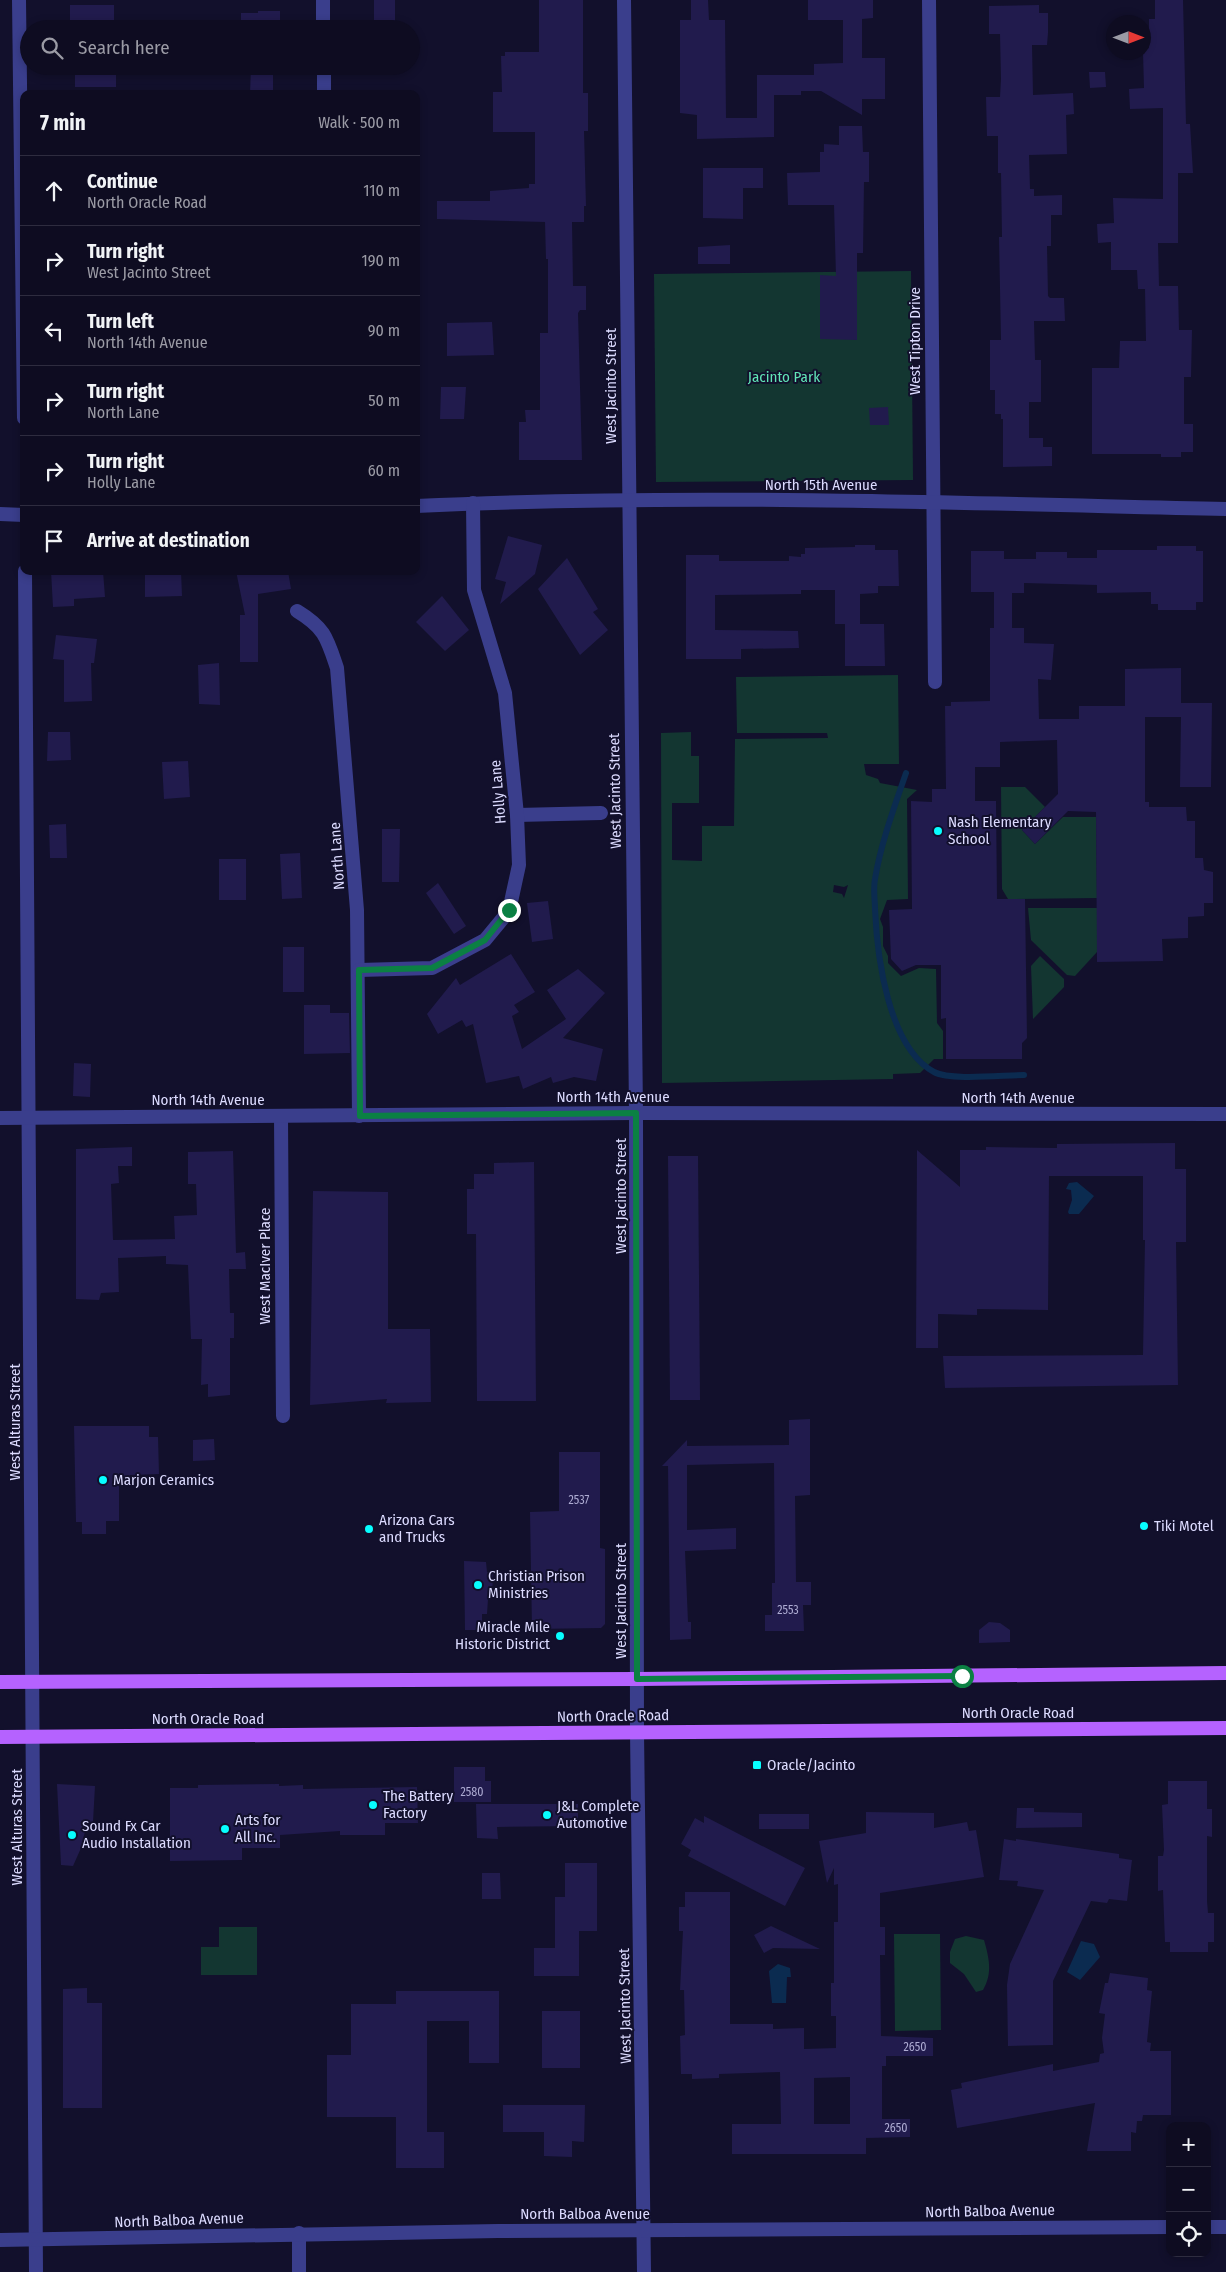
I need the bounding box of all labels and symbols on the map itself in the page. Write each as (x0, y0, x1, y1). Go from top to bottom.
north arrow (1106, 15, 1151, 60)
street label: West Tipton Drive (906, 287, 924, 395)
street label: West Jacinto Street (602, 328, 620, 444)
park label: Jacinto Park (748, 368, 820, 386)
street label: North 15th Avenue (765, 476, 877, 494)
street label: West Jacinto Street (605, 733, 625, 849)
street label: Holly Lane (486, 759, 510, 825)
place label: Nash Elementary School (948, 813, 1052, 848)
street label: North Lane (326, 822, 348, 890)
marker: Nash Elementary School (932, 825, 944, 837)
route end (498, 899, 521, 922)
street label: North 14th Avenue (556, 1088, 670, 1106)
street label: North 14th Avenue (961, 1089, 1075, 1107)
street label: North 14th Avenue (151, 1091, 265, 1109)
street label: West Jacinto Street (612, 1138, 630, 1254)
street label: West MacIver Place (256, 1208, 274, 1324)
street label: West Alturas Street (6, 1364, 24, 1480)
place label: Marjon Ceramics (113, 1471, 214, 1489)
marker: Marjon Ceramics (97, 1474, 109, 1486)
house number: 2537 (569, 1493, 590, 1507)
place label: Arizona Cars and Trucks (379, 1511, 455, 1546)
place label: Tiki Motel (1154, 1517, 1214, 1535)
marker: Tiki Motel (1138, 1520, 1150, 1532)
marker: Arizona Cars and Trucks (363, 1523, 375, 1535)
street label: West Jacinto Street (612, 1543, 630, 1659)
place label: Christian Prison Ministries (488, 1567, 585, 1602)
marker: Christian Prison Ministries (472, 1579, 484, 1591)
house number: 2553 (777, 1603, 799, 1617)
place label: Miracle Mile Historic District (455, 1618, 550, 1653)
marker: Miracle Mile Historic District (554, 1630, 566, 1642)
route start (951, 1665, 974, 1688)
street label: North Oracle Road (962, 1704, 1074, 1722)
street label: North Oracle Road (557, 1706, 669, 1726)
street label: North Oracle Road (152, 1710, 264, 1728)
place label: Oracle/Jacinto (767, 1756, 856, 1774)
marker: Oracle/Jacinto (751, 1759, 763, 1771)
street label: West Alturas Street (8, 1769, 26, 1885)
house number: 2580 (460, 1785, 484, 1799)
place label: The Battery Factory (383, 1787, 454, 1822)
place label: J&L Complete Automotive (557, 1797, 639, 1832)
marker: The Battery Factory (367, 1799, 379, 1811)
marker: J&L Complete Automotive (541, 1809, 553, 1821)
place label: Arts for All Inc. (235, 1811, 281, 1846)
place label: Sound Fx Car Audio Installation (82, 1817, 191, 1852)
marker: Arts for All Inc. (219, 1823, 231, 1835)
marker: Sound Fx Car Audio Installation (66, 1829, 78, 1841)
street label: West Jacinto Street (615, 1948, 635, 2064)
house number: 2650 (904, 2040, 926, 2054)
house number: 2650 (885, 2121, 907, 2135)
street label: North Balboa Avenue (925, 2201, 1055, 2221)
street label: North Balboa Avenue (520, 2205, 650, 2223)
street label: North Balboa Avenue (114, 2209, 244, 2231)

